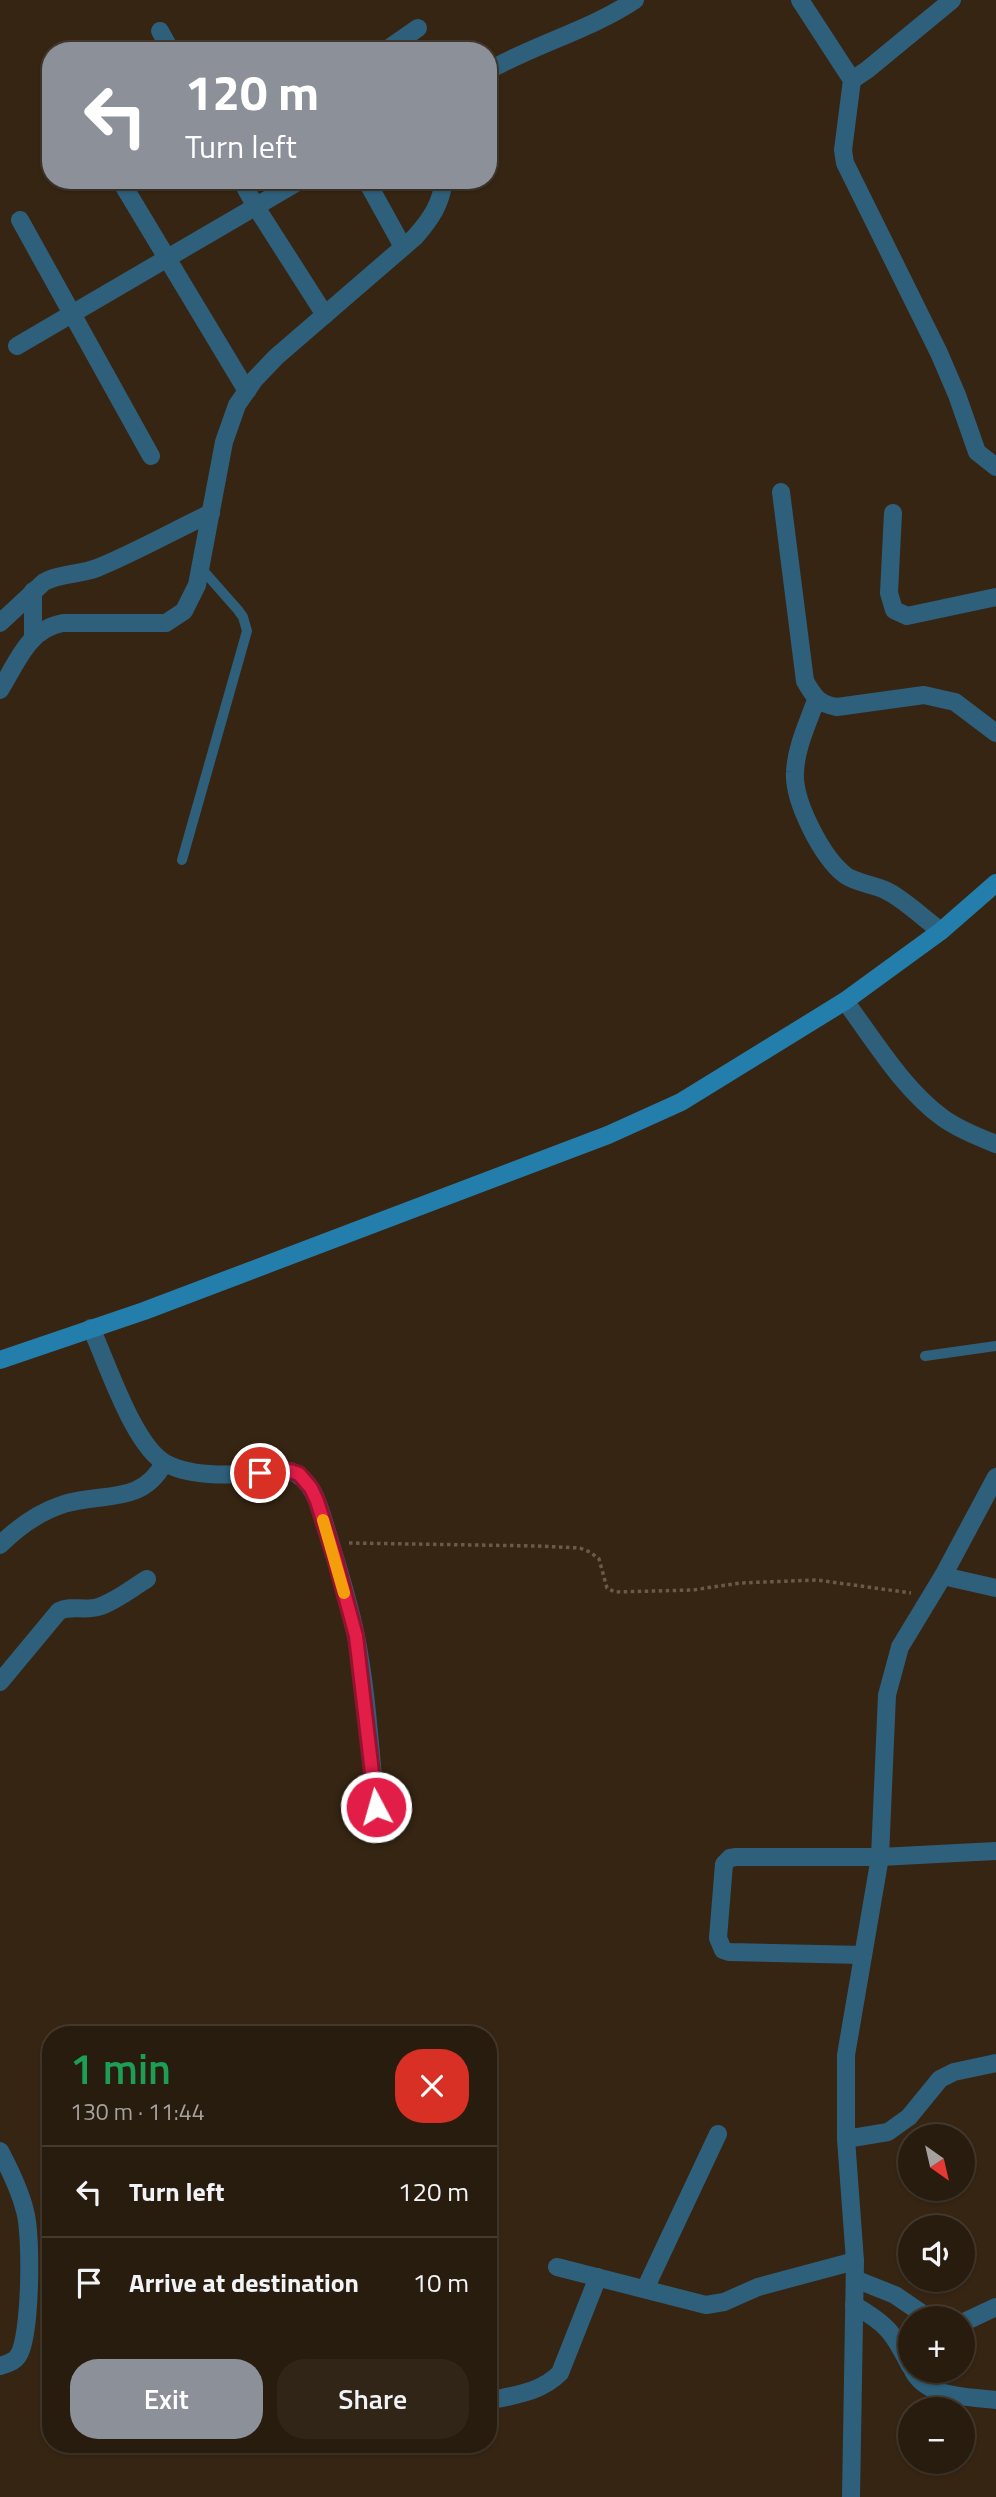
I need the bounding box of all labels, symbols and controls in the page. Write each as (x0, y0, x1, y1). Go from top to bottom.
text: 120 m (185, 54, 319, 129)
icon: left (70, 70, 161, 161)
text: Turn left (185, 122, 297, 170)
pin (230, 1443, 290, 1503)
icon: arrive (241, 1454, 279, 1492)
position arrow (339, 1770, 413, 1844)
text: 1 min (70, 2036, 171, 2100)
button: close (395, 2049, 469, 2123)
text: 130 m · 11:44 (70, 2094, 205, 2129)
north arrow (898, 2124, 975, 2202)
map controls (898, 2124, 975, 2474)
text: Turn left (129, 2172, 224, 2211)
text: 120 m (398, 2172, 469, 2211)
icon: left (70, 2173, 108, 2211)
button: sound (898, 2215, 975, 2292)
text: Arrive at destination (129, 2263, 359, 2302)
text: 10 m (412, 2263, 469, 2302)
icon: arrive (70, 2264, 108, 2302)
button: + (898, 2306, 975, 2383)
button: Exit (70, 2359, 263, 2439)
button: Share (277, 2359, 469, 2439)
button: − (898, 2397, 975, 2474)

